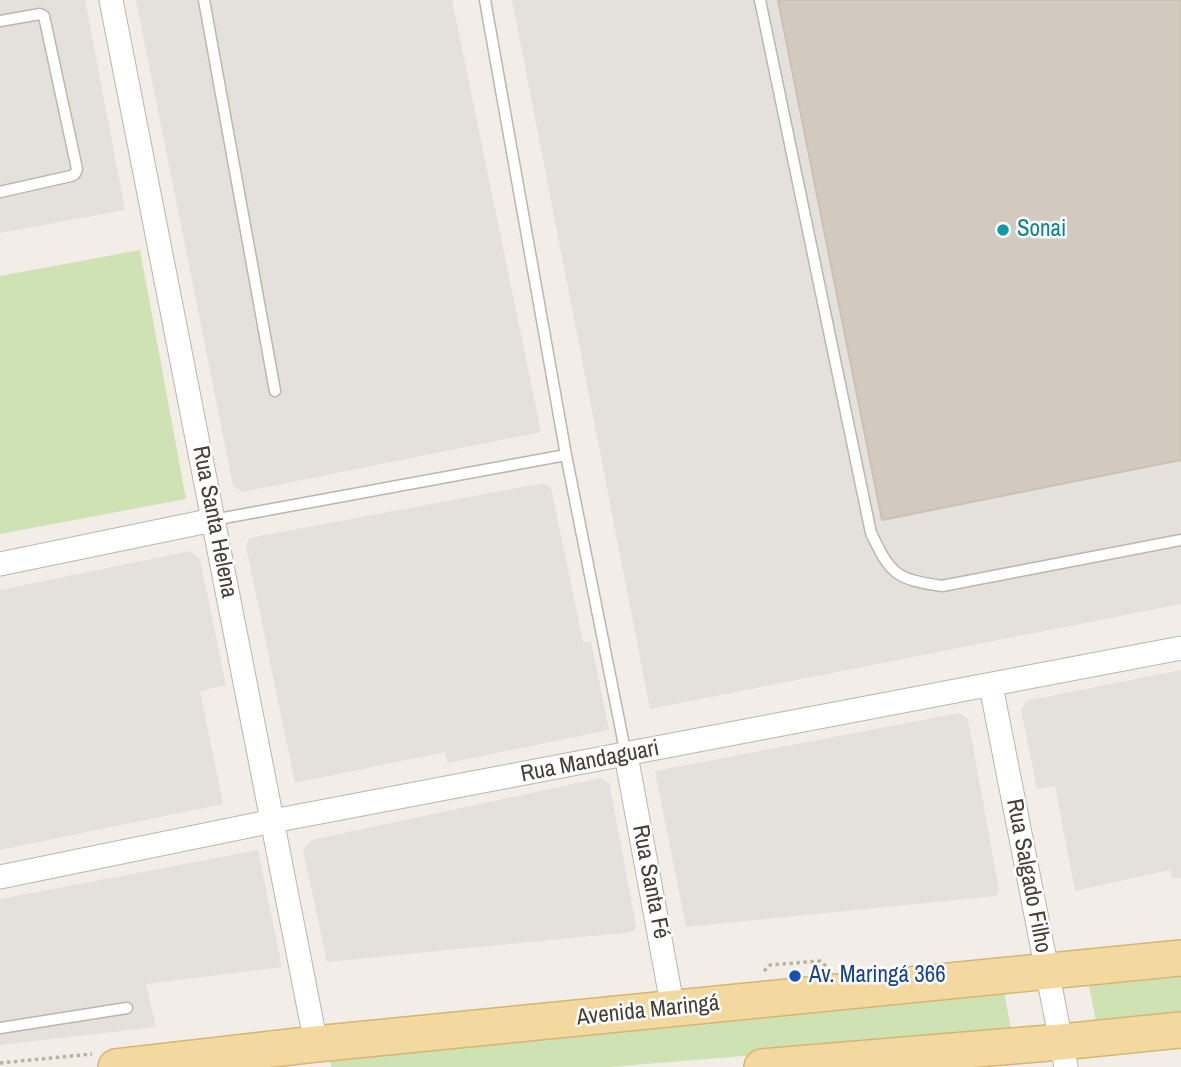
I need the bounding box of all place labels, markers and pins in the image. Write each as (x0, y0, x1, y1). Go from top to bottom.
place label: Sonai (1017, 216, 1066, 244)
marker: Sonai (995, 222, 1011, 238)
place label: Av. Maringá 366 (809, 962, 946, 990)
marker: Av. Maringá 366 (787, 968, 803, 984)

